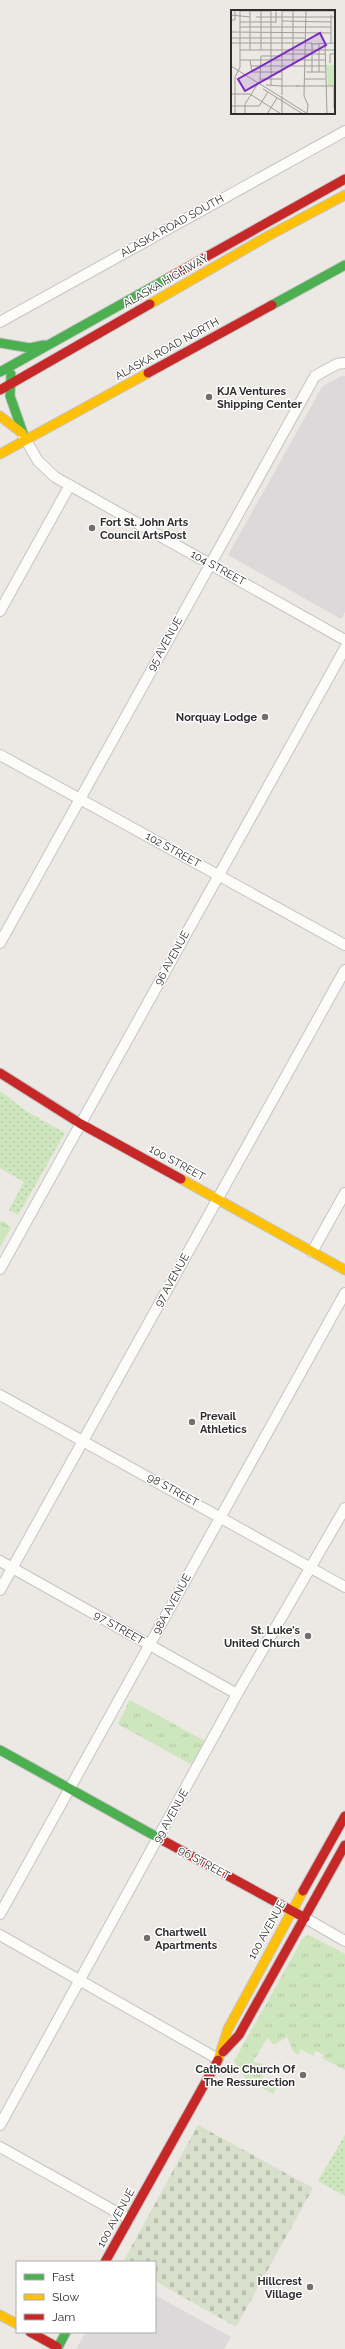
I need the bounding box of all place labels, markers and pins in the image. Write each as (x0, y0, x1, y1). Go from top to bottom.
place label: KJA Ventures Shipping Center (217, 385, 303, 411)
marker: KJA Ventures Shipping Center (204, 392, 214, 402)
place label: Fort St. John Arts Council ArtsPost (100, 516, 189, 542)
marker: Fort St. John Arts Council ArtsPost (87, 523, 97, 533)
place label: Norquay Lodge (176, 711, 257, 724)
marker: Norquay Lodge (260, 712, 270, 722)
place label: Prevail Athletics (200, 1410, 247, 1436)
marker: Prevail Athletics (187, 1417, 197, 1427)
place label: St. Luke's United Church (224, 1624, 301, 1650)
marker: St. Luke's United Church (303, 1631, 313, 1641)
place label: Chartwell Apartments (155, 1926, 218, 1952)
marker: Chartwell Apartments (142, 1933, 152, 1943)
place label: Catholic Church Of The Ressurection (195, 2063, 296, 2089)
marker: Catholic Church Of The Ressurection (298, 2070, 308, 2080)
place label: Hillcrest Village (257, 2275, 303, 2301)
marker: Hillcrest Village (305, 2282, 315, 2292)

